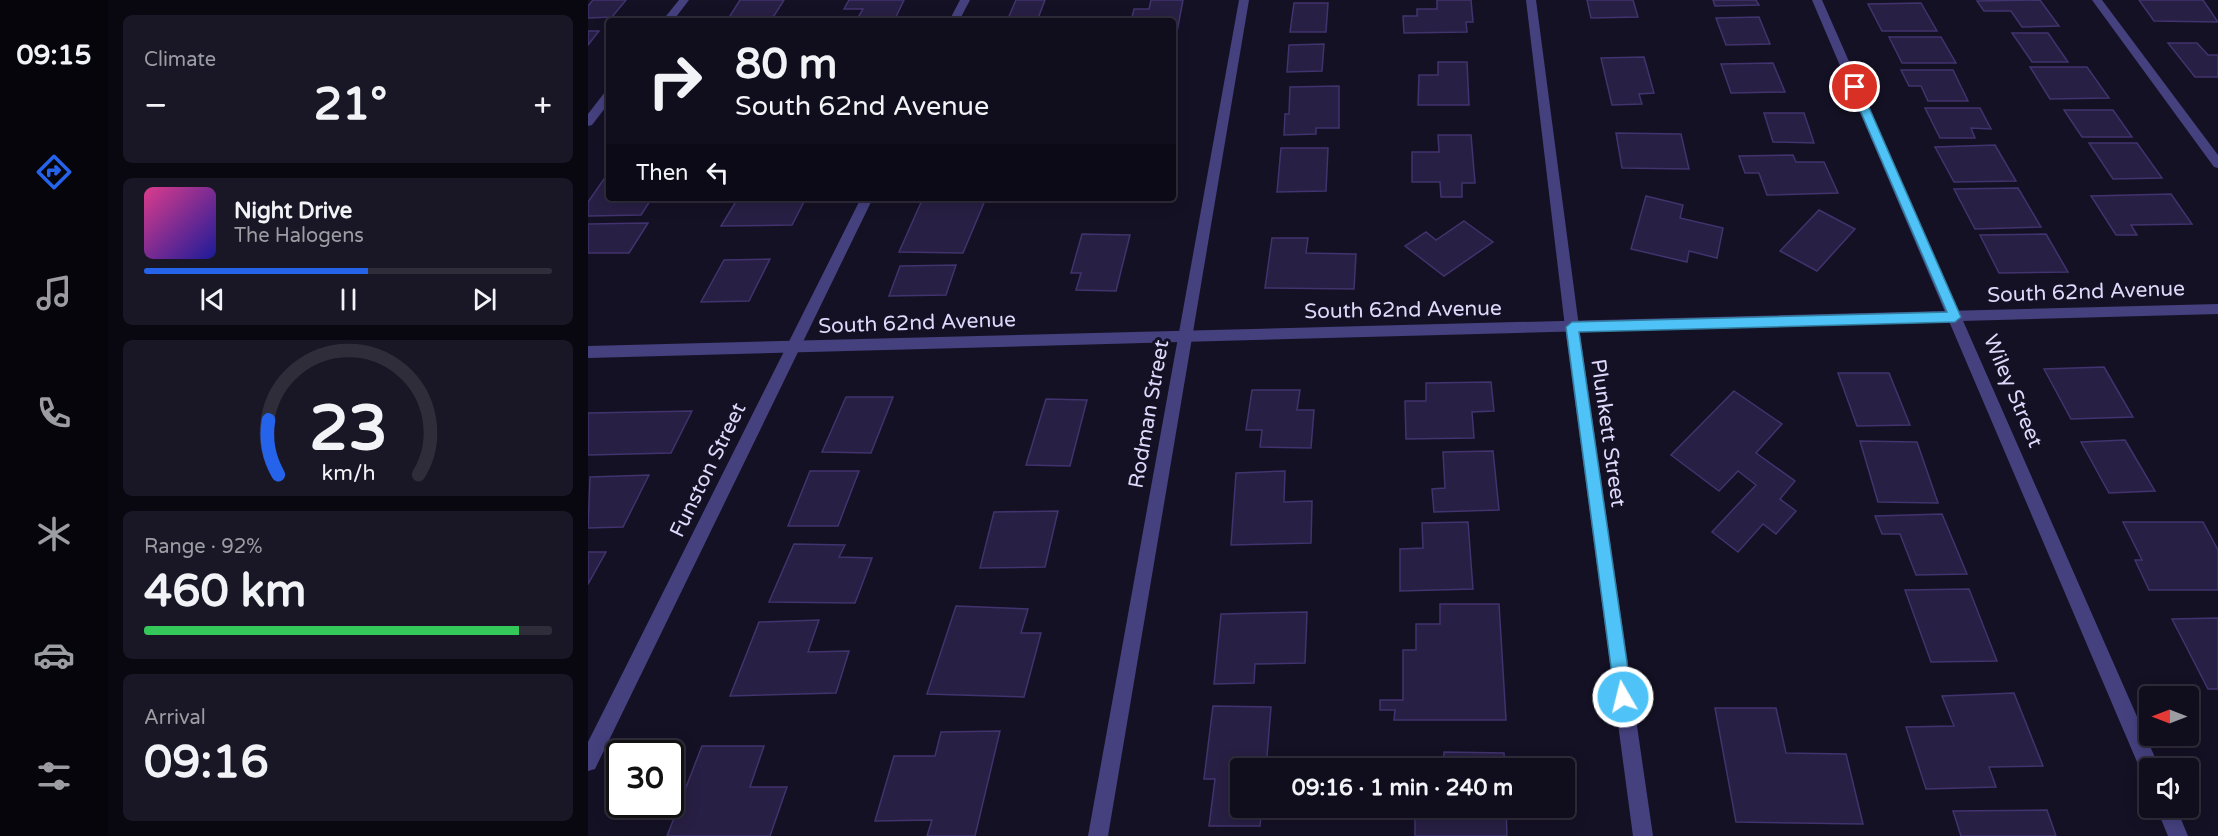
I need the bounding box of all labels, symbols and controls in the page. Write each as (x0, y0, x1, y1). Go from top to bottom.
text: 09:15 (17, 39, 91, 72)
text: 80 m (735, 39, 837, 90)
icon: right (636, 42, 714, 120)
text: Climate (144, 48, 216, 72)
pin (1829, 61, 1880, 112)
icon: arrive (1838, 70, 1871, 103)
text: 21° (314, 78, 387, 132)
text: − (144, 86, 168, 125)
text: + (533, 86, 552, 125)
text: South 62nd Avenue (735, 90, 989, 123)
icon: directions (33, 151, 75, 193)
icon: left (701, 156, 734, 189)
text: Then (636, 160, 689, 186)
text: Night Drive (234, 198, 352, 224)
text: The Halogens (234, 224, 364, 248)
icon: music (33, 272, 75, 314)
street label: South 62nd Avenue (1987, 276, 2185, 308)
icon: previous (196, 283, 229, 316)
icon: pause (332, 283, 365, 316)
icon: next (468, 283, 501, 316)
street label: South 62nd Avenue (1304, 296, 1502, 324)
street label: South 62nd Avenue (818, 307, 1016, 339)
street label: Wiley Street (1978, 331, 2048, 451)
street label: Rodman Street (1124, 338, 1174, 490)
street label: Plunkett Street (1585, 357, 1631, 509)
icon: phone (33, 392, 75, 434)
text: 23 (309, 392, 387, 467)
street label: Funston Street (665, 399, 751, 541)
text: km/h (321, 460, 375, 486)
icon: climate (33, 513, 75, 555)
text: Range · 92% (144, 535, 263, 559)
text: 460 km (144, 565, 306, 619)
icon: car (33, 634, 75, 676)
position arrow (1591, 665, 1655, 729)
north arrow (2139, 686, 2199, 746)
map controls (2139, 686, 2199, 818)
text: Arrival (144, 706, 206, 730)
text: 09:16 (144, 736, 269, 790)
speed limit sign: 30 (606, 740, 684, 818)
icon: filters (33, 755, 75, 797)
button: sound (2139, 758, 2199, 818)
text: 09:16 · 1 min · 240 m (1292, 775, 1513, 801)

